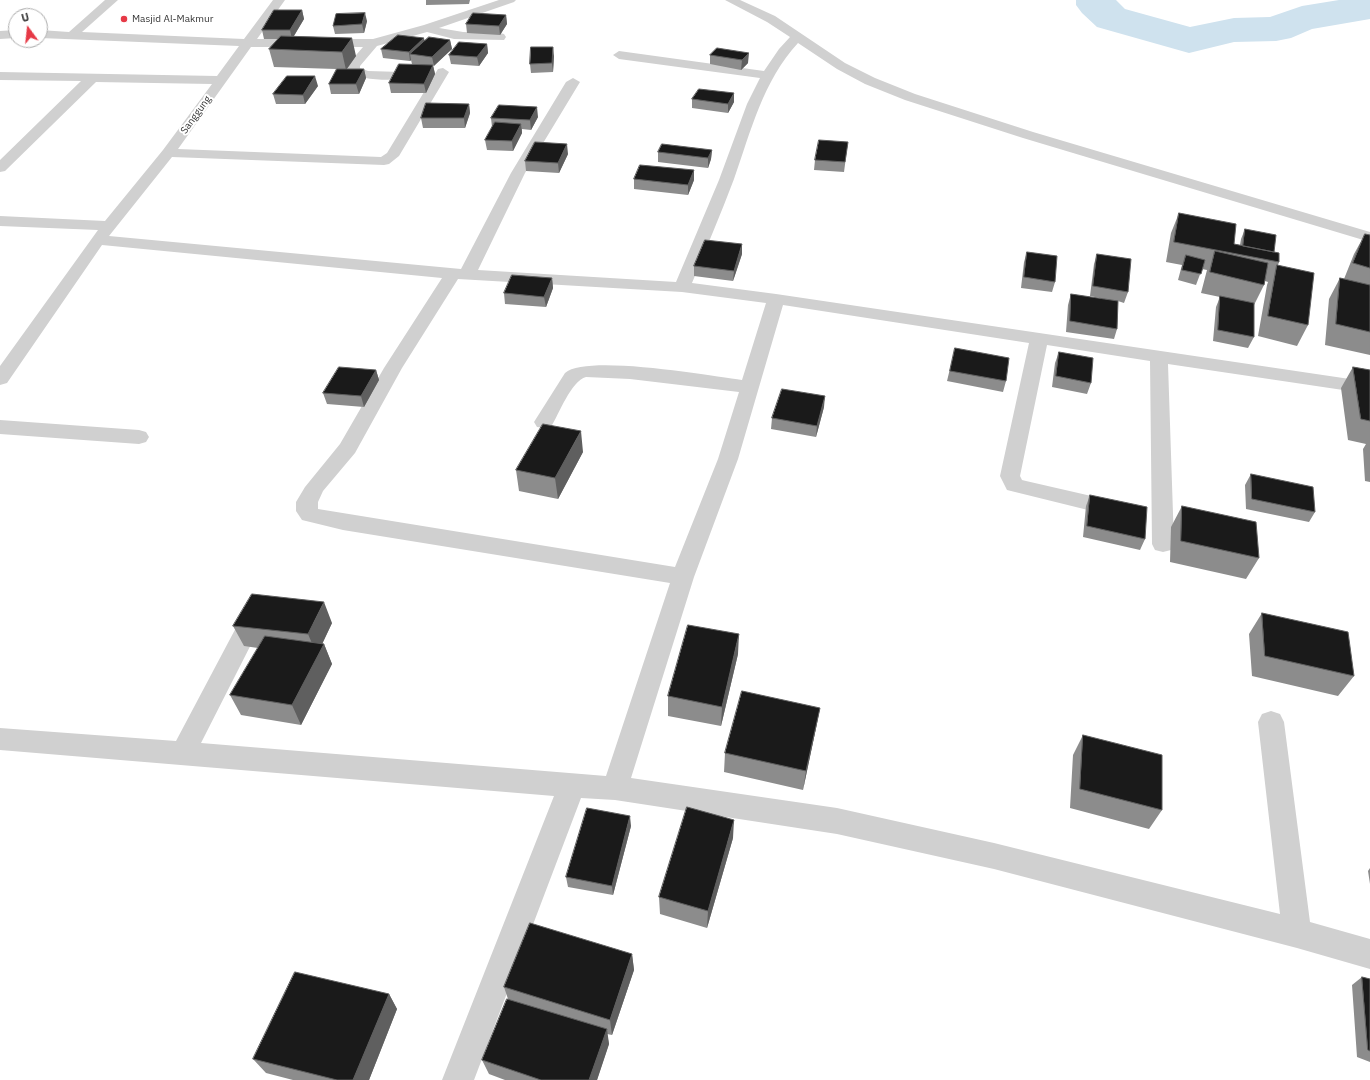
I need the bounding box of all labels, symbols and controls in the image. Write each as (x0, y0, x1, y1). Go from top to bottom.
north arrow (8, 8, 48, 48)
text: U (20, 10, 31, 25)
place label: Masjid Al-Makmur (132, 13, 213, 25)
marker: Masjid Al-Makmur (119, 14, 129, 24)
street label: Sanggung (178, 94, 214, 136)

